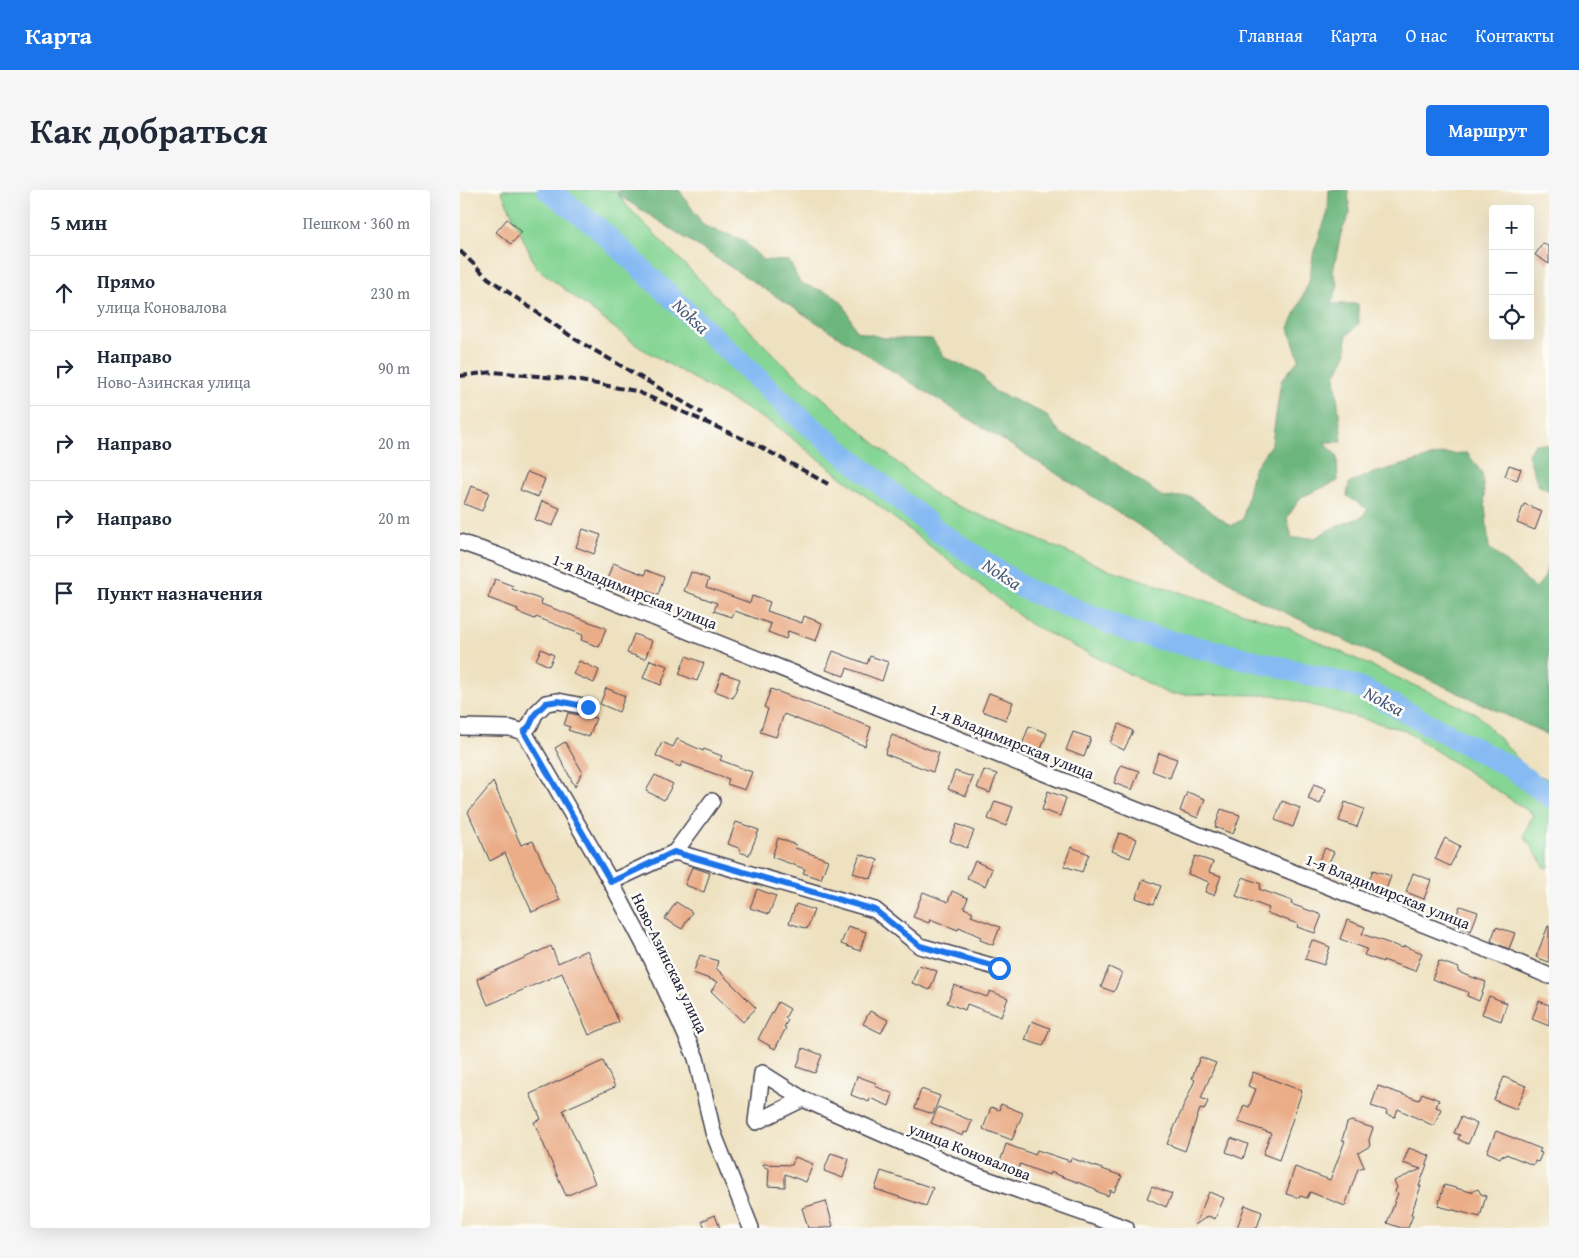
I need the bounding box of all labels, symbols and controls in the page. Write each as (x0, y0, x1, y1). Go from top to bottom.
text: Карта (25, 18, 92, 53)
text: Главная (1239, 22, 1303, 49)
text: Карта (1331, 22, 1377, 49)
text: О нас (1405, 22, 1447, 49)
text: Контакты (1475, 22, 1554, 49)
text: Как добраться (30, 105, 268, 156)
button: Маршрут (1426, 105, 1549, 156)
map controls (1489, 205, 1534, 340)
button: + (1489, 205, 1534, 250)
text: 5 мин (50, 207, 107, 238)
text: Пешком · 360 m (303, 211, 410, 235)
button: − (1489, 250, 1534, 295)
text: Прямо (97, 267, 155, 295)
icon: ahead (50, 279, 78, 307)
text: 230 m (370, 281, 410, 305)
water label: Noksa (666, 291, 716, 341)
text: улица Коновалова (97, 295, 227, 319)
button: locate (1489, 295, 1534, 340)
text: Направо (97, 342, 172, 370)
icon: right (50, 354, 78, 382)
text: 90 m (378, 356, 410, 380)
text: Ново-Азинская улица (97, 370, 251, 394)
icon: right (50, 429, 78, 457)
text: Направо (97, 429, 172, 457)
text: 20 m (378, 431, 410, 455)
icon: right (50, 504, 78, 532)
text: Направо (97, 504, 172, 532)
text: 20 m (378, 506, 410, 530)
street label: 1-я Владимирская улица (549, 547, 721, 635)
water label: Noksa (976, 551, 1027, 597)
icon: arrive (50, 579, 78, 607)
text: Пункт назначения (97, 579, 263, 607)
water label: Noksa (1358, 679, 1409, 723)
route end (577, 696, 600, 719)
street label: 1-я Владимирская улица (926, 697, 1098, 785)
street label: 1-я Владимирская улица (1302, 847, 1474, 935)
street label: Ново-Азинская улица (626, 889, 715, 1038)
route start (988, 957, 1011, 980)
street label: улица Коновалова (904, 1115, 1035, 1187)

